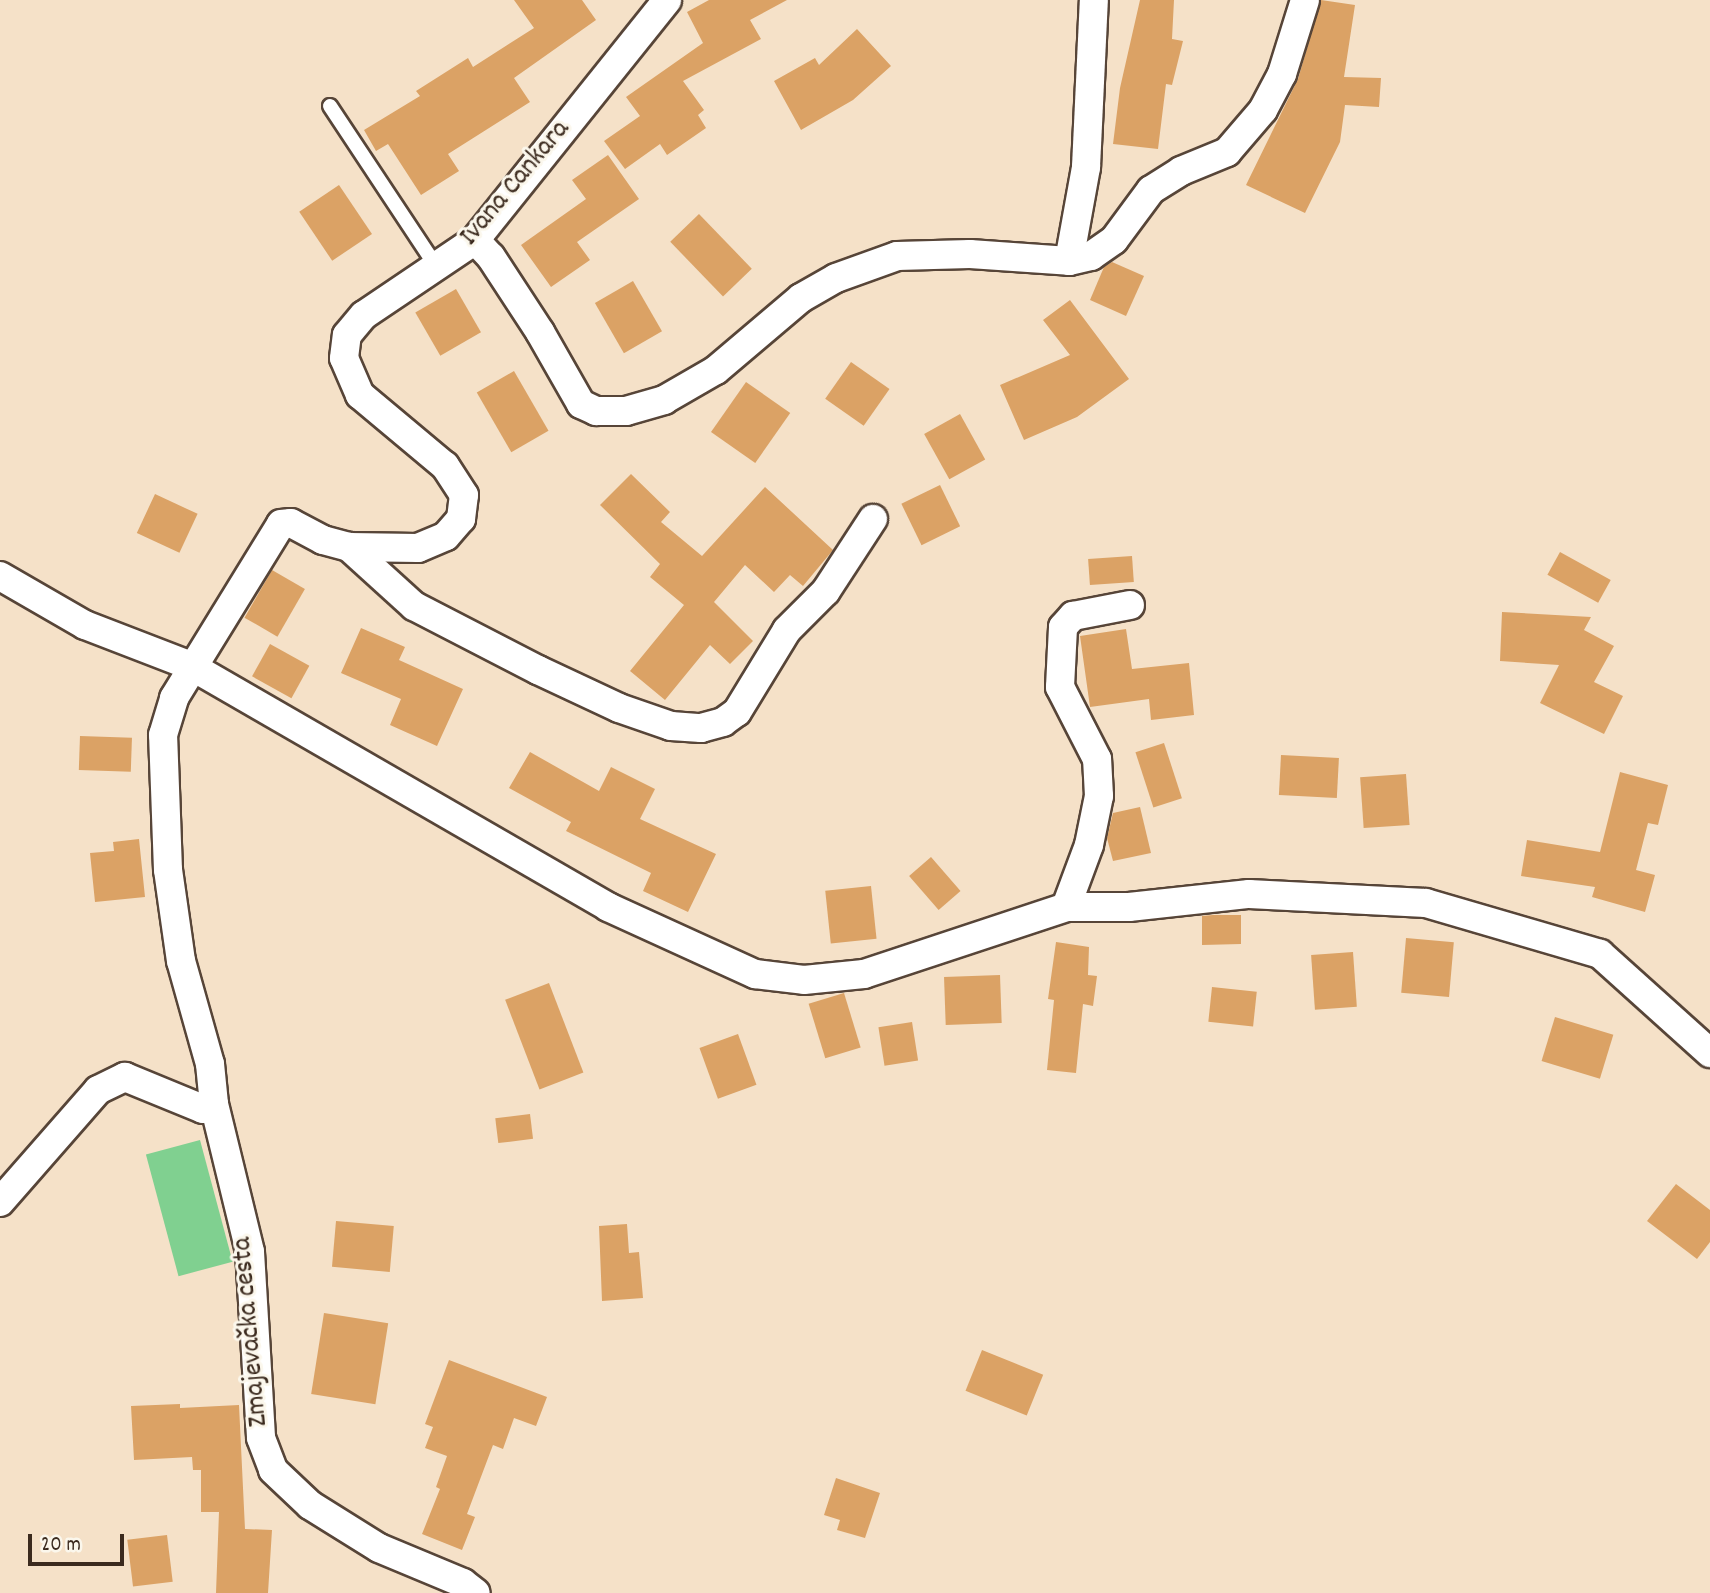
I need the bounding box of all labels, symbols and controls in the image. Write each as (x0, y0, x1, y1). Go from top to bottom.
street label: Ivana Cankara (454, 114, 578, 254)
street label: Zmajevačka cesta (227, 1236, 277, 1428)
scale bar (32, 1520, 128, 1564)
text: 20 m (41, 1531, 81, 1561)

